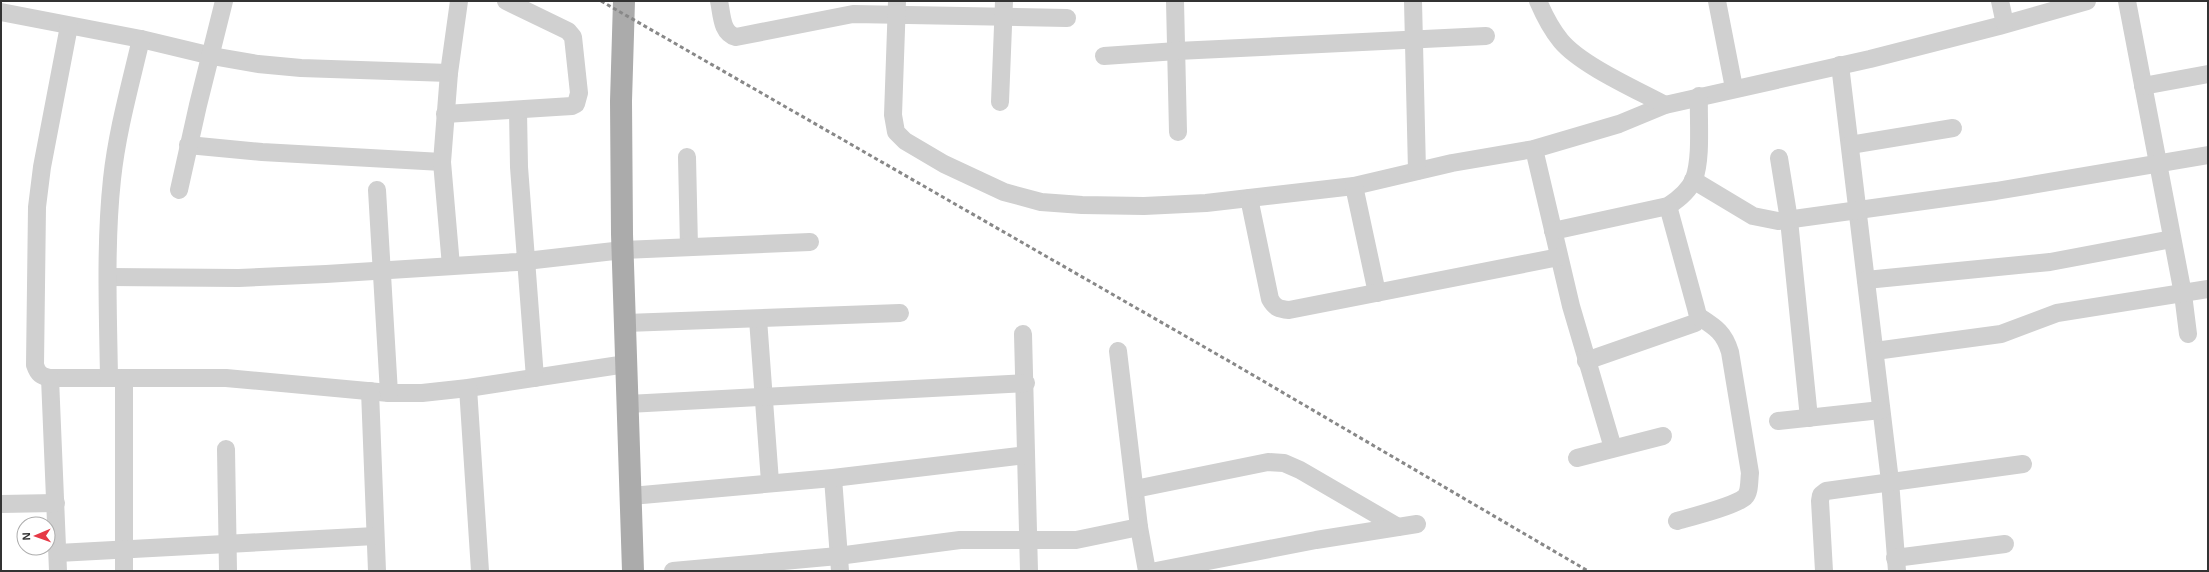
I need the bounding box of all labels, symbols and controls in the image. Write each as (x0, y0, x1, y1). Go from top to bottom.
north arrow (16, 516, 56, 556)
text: N (20, 532, 32, 541)

